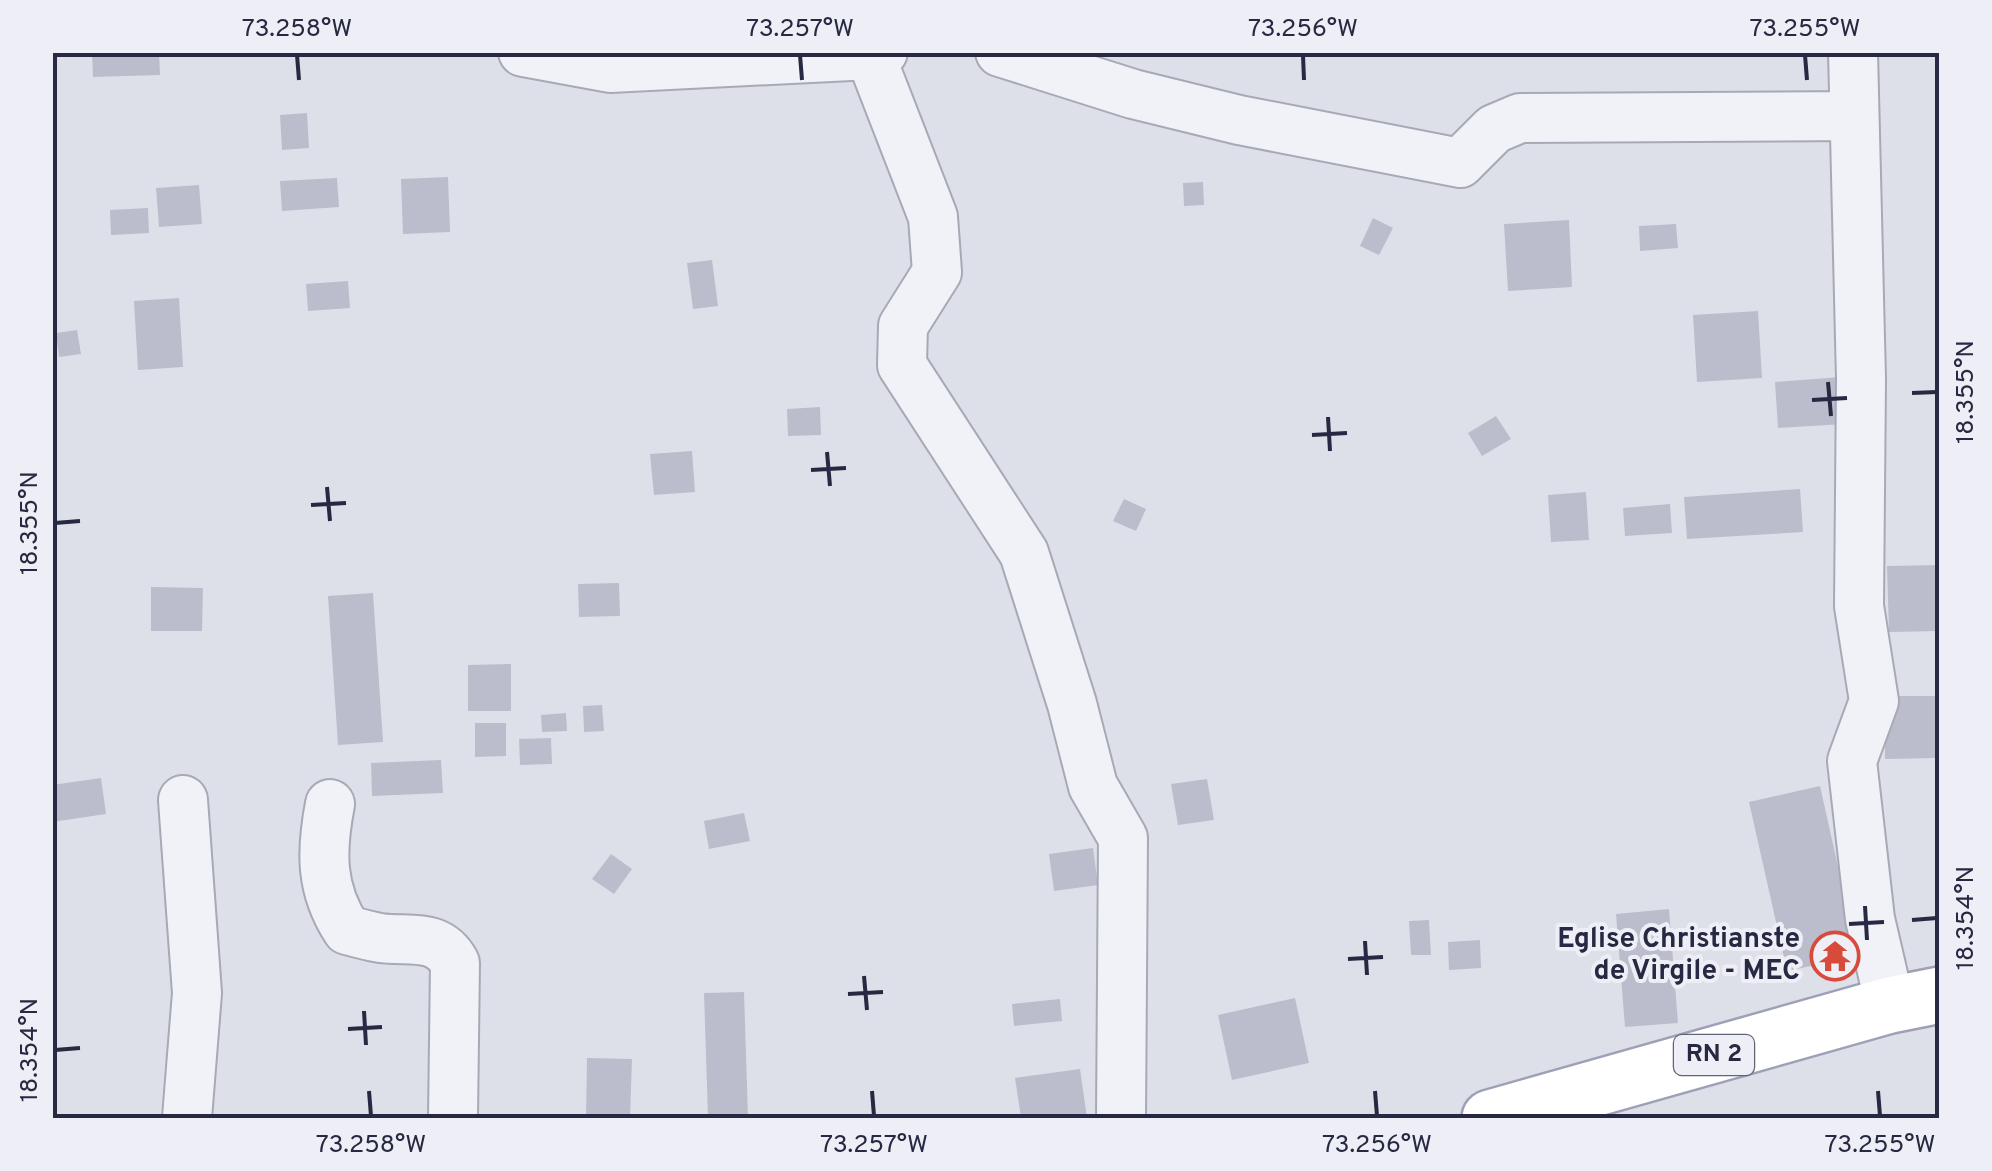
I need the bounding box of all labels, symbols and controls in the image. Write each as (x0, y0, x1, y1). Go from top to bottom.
text: 73.258°W (242, 14, 352, 46)
text: 73.257°W (746, 14, 854, 46)
text: 73.256°W (1248, 14, 1358, 46)
text: 73.255°W (1750, 14, 1860, 46)
text: 18.355°N (1951, 340, 1983, 444)
text: 18.355°N (15, 471, 47, 575)
text: 18.354°N (1951, 866, 1983, 970)
place label: Eglise Christianste de Virgile - MEC (1557, 922, 1800, 990)
temple icon: Eglise Christianste de Virgile - MEC (1809, 930, 1861, 982)
text: 18.354°N (15, 998, 47, 1102)
road number: RN 2 (1674, 1035, 1754, 1075)
text: 73.258°W (316, 1130, 426, 1162)
text: 73.257°W (820, 1130, 928, 1162)
text: 73.256°W (1322, 1130, 1432, 1162)
text: 73.255°W (1825, 1130, 1935, 1162)

